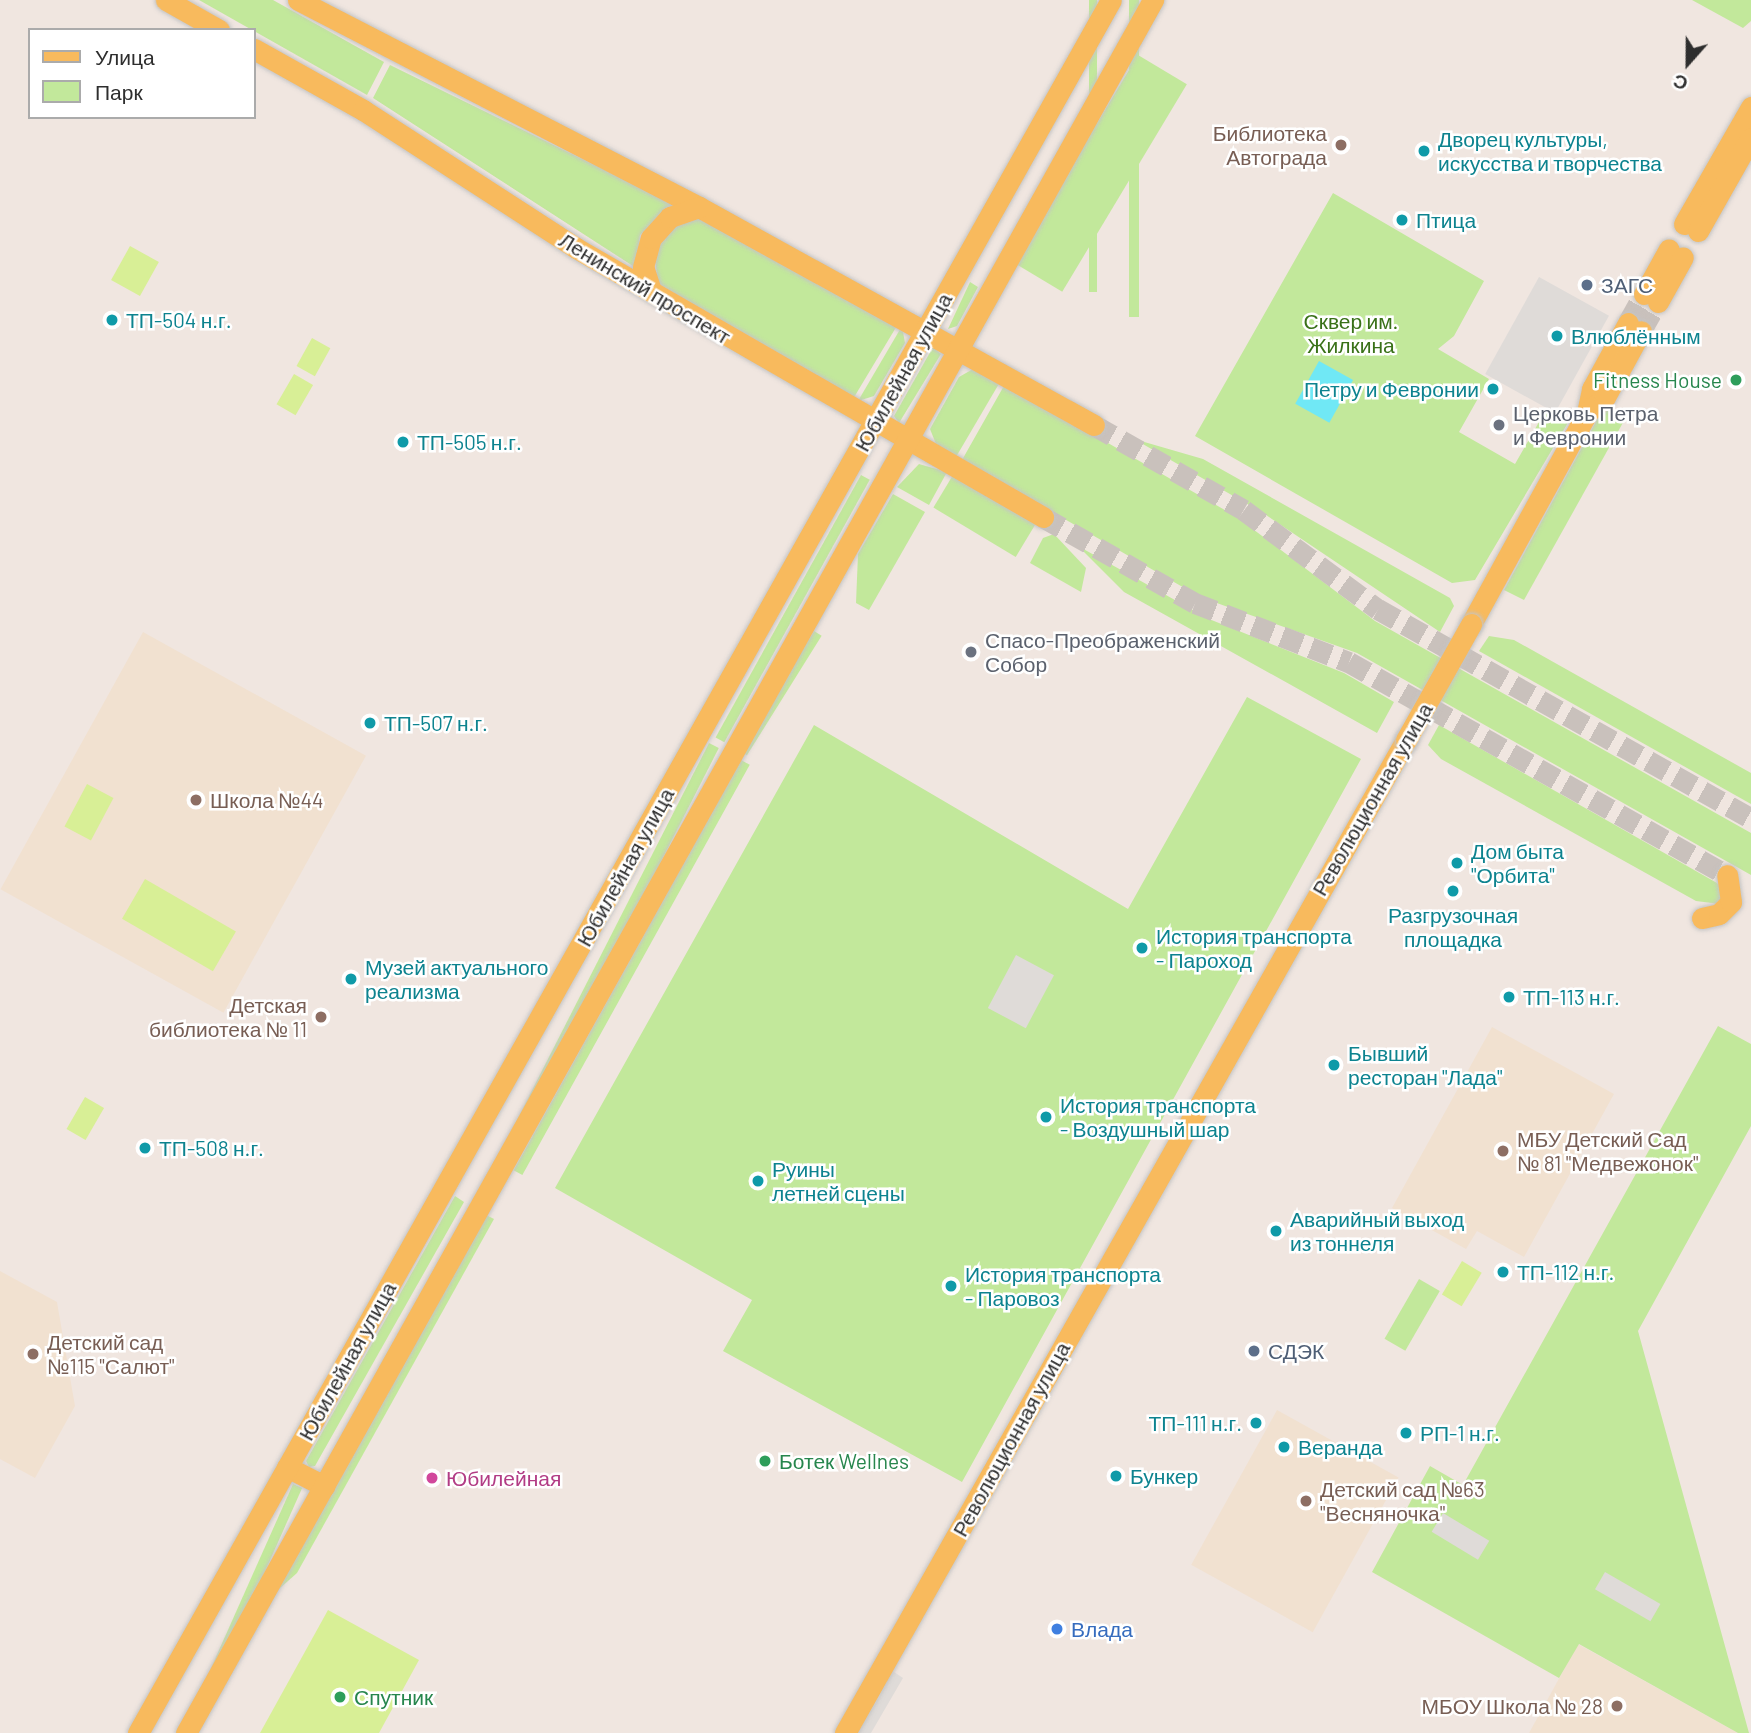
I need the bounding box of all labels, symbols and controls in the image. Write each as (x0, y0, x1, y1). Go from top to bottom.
legend (28, 28, 256, 119)
north arrow (1653, 28, 1723, 98)
text: Улица (95, 44, 155, 69)
text: С (1670, 70, 1691, 96)
text: Парк (95, 79, 143, 104)
place label: Библиотека Автограда (1213, 120, 1327, 170)
place label: Дворец культуры, искусства и творчества (1438, 126, 1662, 176)
marker: Библиотека Автограда (1333, 137, 1349, 153)
marker: Дворец культуры, искусства и творчества (1416, 143, 1432, 159)
place label: Птица (1416, 207, 1476, 233)
marker: Птица (1394, 212, 1410, 228)
street label: Ленинский проспект (555, 227, 735, 349)
place label: ЗАГС (1601, 272, 1653, 298)
marker: ЗАГС (1579, 277, 1595, 293)
street label: Юбилейная улица (849, 288, 957, 456)
place label: ТП-504 н.г. (126, 307, 232, 333)
park label: Сквер им. Жилкина (1304, 308, 1398, 358)
marker: ТП-504 н.г. (104, 312, 120, 328)
place label: Влюблённым (1571, 323, 1701, 349)
marker: Влюблённым (1549, 328, 1565, 344)
place label: Fitness House (1593, 367, 1722, 393)
marker: Fitness House (1728, 372, 1744, 388)
place label: Петру и Февронии (1304, 376, 1479, 402)
marker: Петру и Февронии (1485, 381, 1501, 397)
place label: Церковь Петра и Февронии (1513, 400, 1658, 450)
marker: Церковь Петра и Февронии (1491, 417, 1507, 433)
place label: ТП-505 н.г. (417, 429, 522, 455)
marker: ТП-505 н.г. (395, 434, 411, 450)
place label: Спасо-Преображенский Собор (985, 627, 1220, 677)
marker: Спасо-Преображенский Собор (963, 644, 979, 660)
street label: Революционная улица (1306, 698, 1438, 900)
place label: ТП-507 н.г. (384, 710, 488, 736)
marker: ТП-507 н.г. (362, 715, 378, 731)
street label: Юбилейная улица (571, 783, 679, 951)
place label: Школа №44 (210, 787, 324, 813)
marker: Школа №44 (188, 792, 204, 808)
place label: Дом быта "Орбита" (1471, 838, 1564, 888)
marker: Дом быта "Орбита" (1449, 855, 1465, 871)
marker: Разгрузочная площадка (1445, 883, 1461, 899)
place label: Разгрузочная площадка (1388, 902, 1518, 952)
place label: История транспорта - Пароход (1156, 923, 1352, 973)
marker: История транспорта - Пароход (1134, 940, 1150, 956)
place label: Музей актуального реализма (365, 954, 548, 1004)
marker: Музей актуального реализма (343, 971, 359, 987)
place label: ТП-113 н.г. (1523, 984, 1620, 1010)
marker: ТП-113 н.г. (1501, 989, 1517, 1005)
place label: Детская библиотека № 11 (149, 992, 307, 1042)
marker: Детская библиотека № 11 (313, 1009, 329, 1025)
place label: Бывший ресторан "Лада" (1348, 1040, 1503, 1090)
marker: Бывший ресторан "Лада" (1326, 1057, 1342, 1073)
place label: История транспорта - Воздушный шар (1060, 1092, 1256, 1142)
marker: История транспорта - Воздушный шар (1038, 1109, 1054, 1125)
place label: МБУ Детский Сад № 81 "Медвежонок" (1517, 1126, 1698, 1176)
place label: ТП-508 н.г. (159, 1135, 264, 1161)
marker: ТП-508 н.г. (137, 1140, 153, 1156)
marker: МБУ Детский Сад № 81 "Медвежонок" (1495, 1143, 1511, 1159)
place label: Руины летней сцены (772, 1156, 905, 1206)
marker: Руины летней сцены (750, 1173, 766, 1189)
place label: Аварийный выход из тоннеля (1290, 1206, 1464, 1256)
marker: Аварийный выход из тоннеля (1268, 1223, 1284, 1239)
place label: ТП-112 н.г. (1517, 1259, 1614, 1285)
place label: История транспорта - Паровоз (965, 1261, 1161, 1311)
marker: ТП-112 н.г. (1495, 1264, 1511, 1280)
street label: Юбилейная улица (293, 1277, 401, 1445)
marker: История транспорта - Паровоз (943, 1278, 959, 1294)
place label: Детский сад №115 "Салют" (47, 1329, 175, 1379)
street label: Революционная улица (947, 1337, 1075, 1541)
place label: СДЭК (1268, 1338, 1324, 1364)
marker: СДЭК (1246, 1343, 1262, 1359)
marker: Детский сад №115 "Салют" (25, 1346, 41, 1362)
place label: ТП-111 н.г. (1148, 1410, 1242, 1436)
marker: ТП-111 н.г. (1248, 1415, 1264, 1431)
place label: РП-1 н.г. (1420, 1420, 1500, 1446)
marker: РП-1 н.г. (1398, 1425, 1414, 1441)
place label: Веранда (1298, 1434, 1383, 1460)
marker: Веранда (1276, 1439, 1292, 1455)
place label: Ботек Wellnes (779, 1448, 909, 1474)
marker: Ботек Wellnes (757, 1453, 773, 1469)
place label: Бункер (1130, 1463, 1198, 1489)
place label: Юбилейная (446, 1465, 561, 1491)
marker: Бункер (1108, 1468, 1124, 1484)
marker: Юбилейная (424, 1470, 440, 1486)
place label: Детский сад №63 "Весняночка" (1320, 1476, 1485, 1526)
marker: Детский сад №63 "Весняночка" (1298, 1493, 1314, 1509)
place label: Влада (1071, 1616, 1133, 1642)
marker: Влада (1049, 1621, 1065, 1637)
place label: Спутник (354, 1684, 433, 1710)
marker: Спутник (332, 1689, 348, 1705)
place label: МБОУ Школа № 28 (1422, 1693, 1603, 1719)
marker: МБОУ Школа № 28 (1609, 1698, 1625, 1714)

